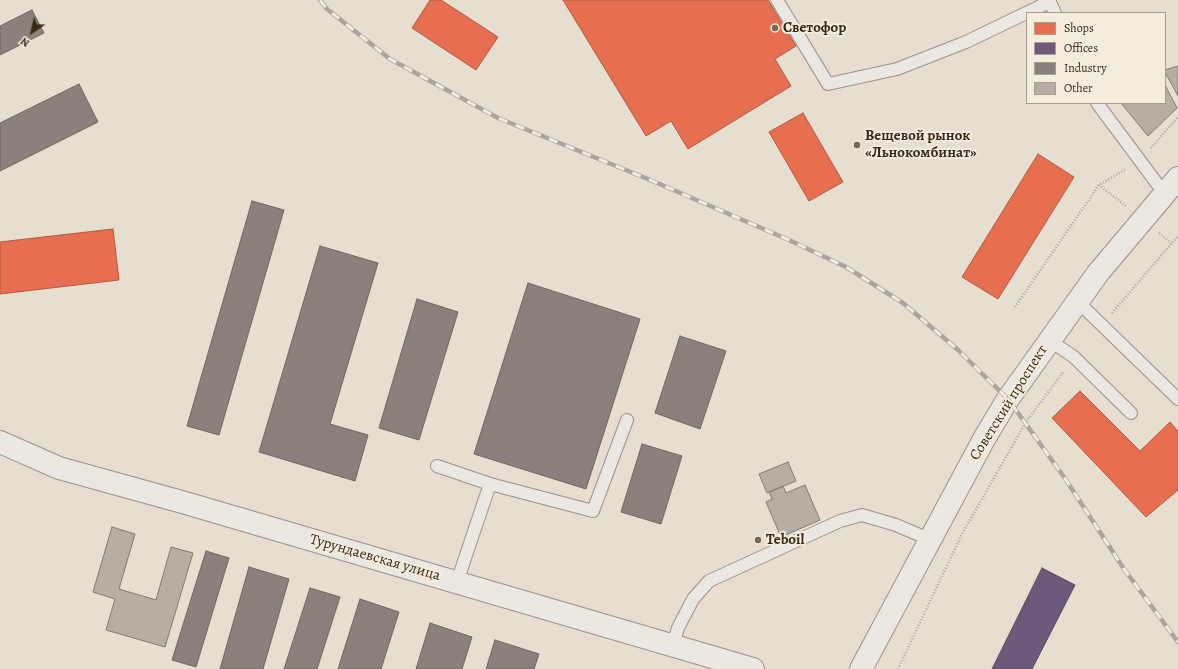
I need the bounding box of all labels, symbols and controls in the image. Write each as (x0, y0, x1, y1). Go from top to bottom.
north arrow (12, 12, 52, 52)
legend (1026, 12, 1166, 104)
place label: Светофор (783, 19, 846, 37)
text: Shops (1064, 20, 1094, 36)
marker: Светофор (770, 23, 780, 33)
text: N (17, 34, 33, 51)
text: Offices (1064, 40, 1098, 56)
text: Industry (1064, 60, 1107, 76)
text: Other (1064, 80, 1093, 96)
place label: Вещевой рынок «Льнокомбинат» (865, 127, 977, 162)
marker: Вещевой рынок «Льнокомбинат» (852, 140, 862, 150)
street label: Советский проспект (966, 342, 1052, 464)
street label: Турундаевская улица (308, 531, 442, 585)
place label: Teboil (766, 531, 804, 549)
marker: Teboil (753, 535, 763, 545)

